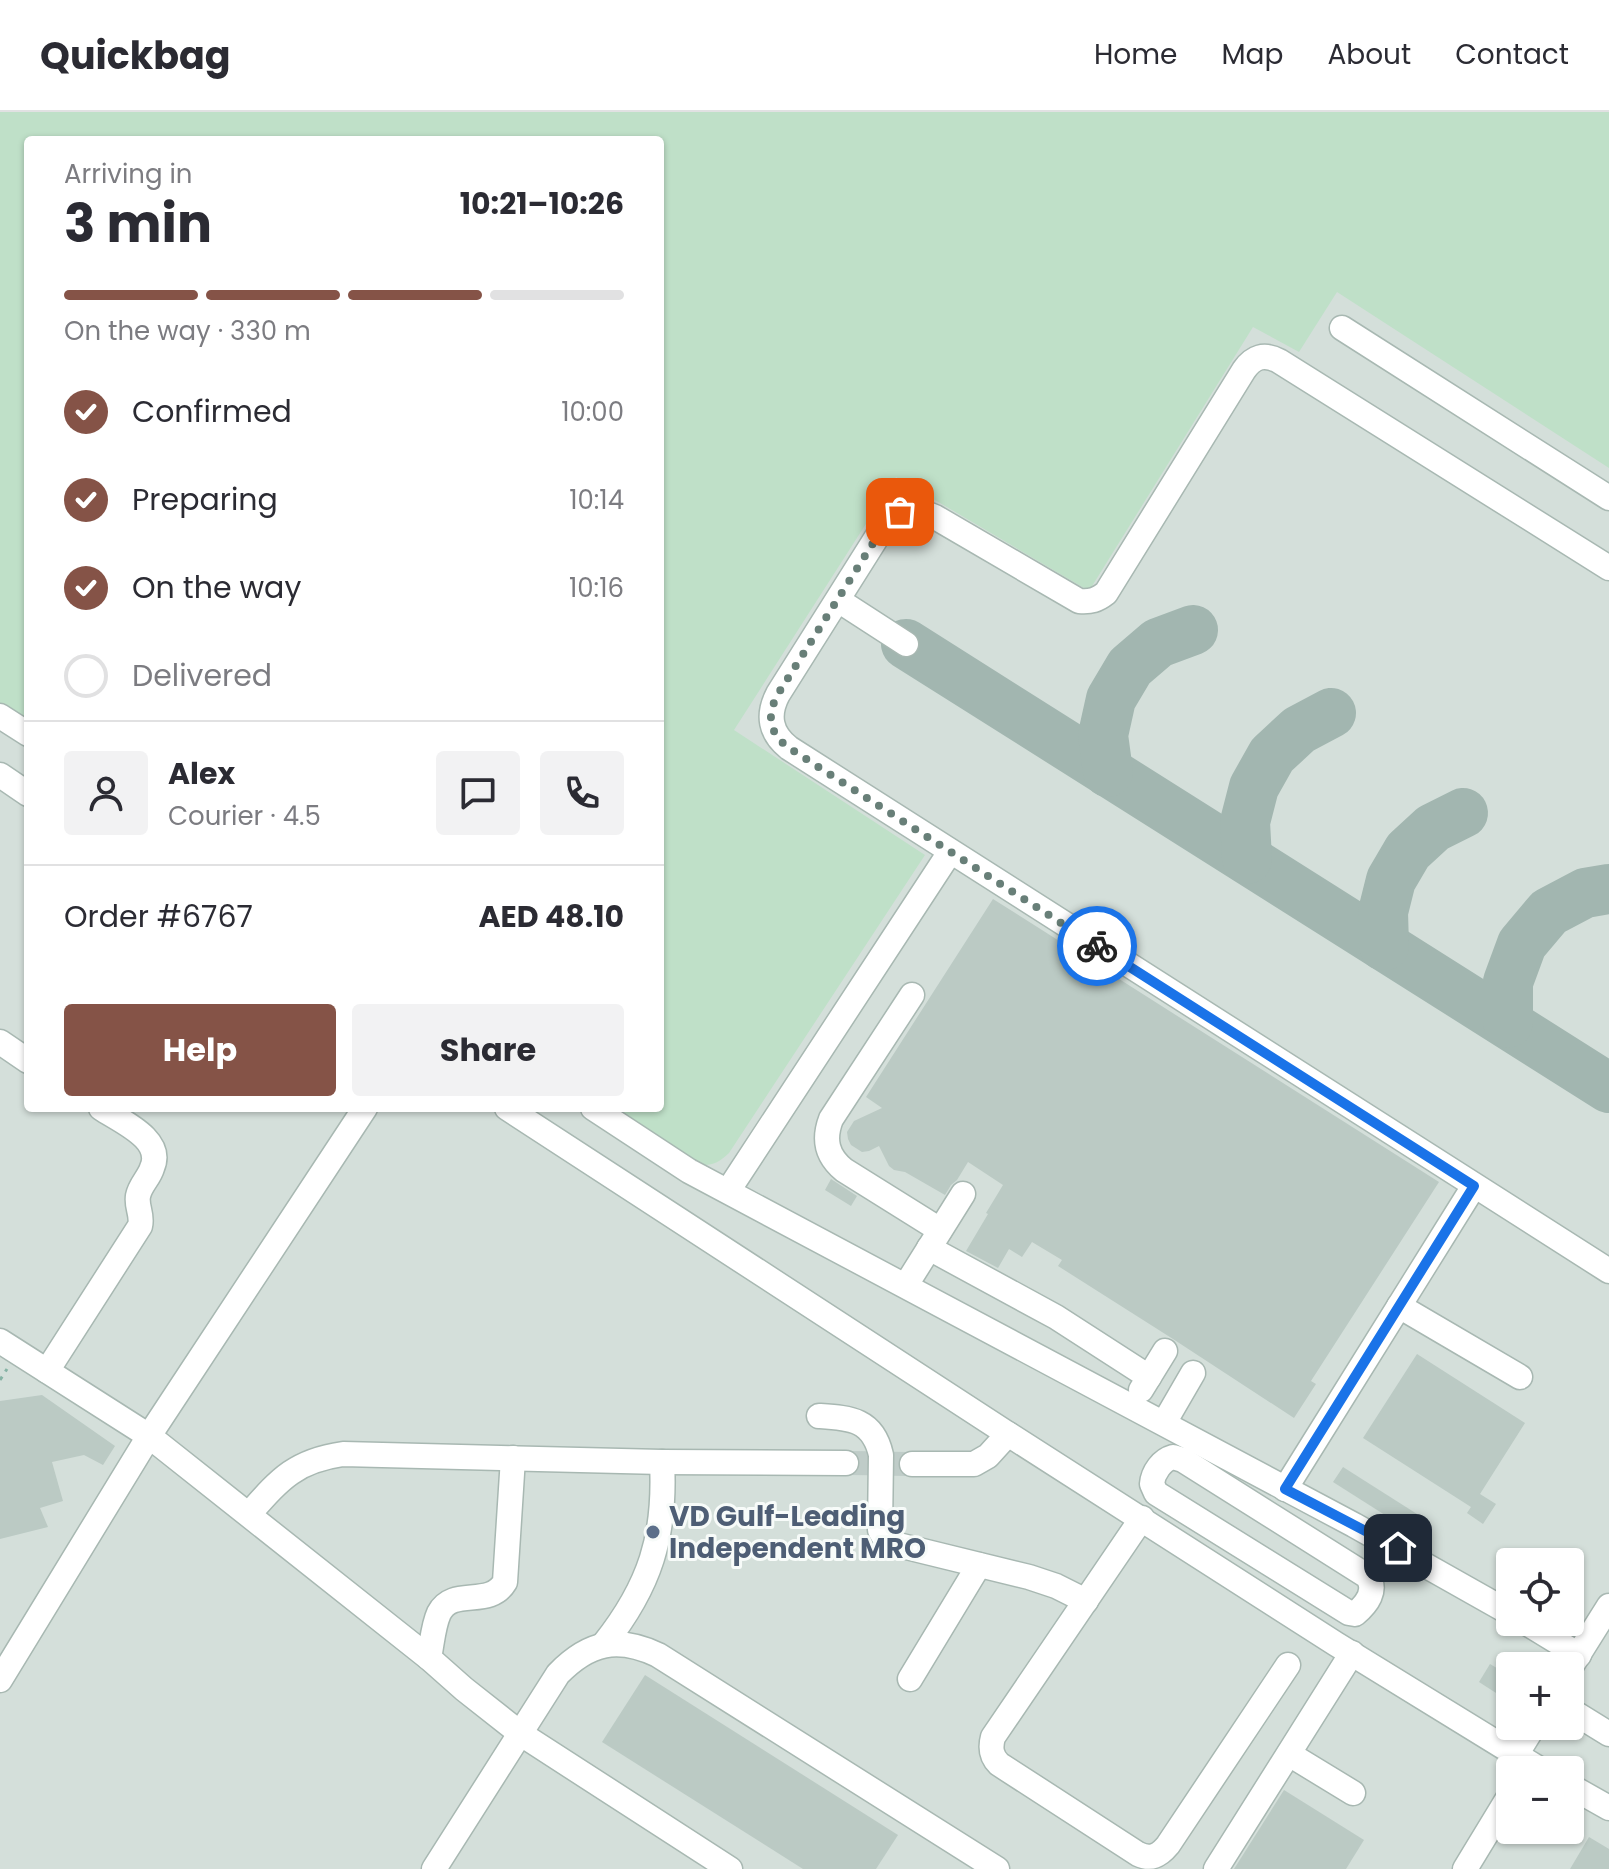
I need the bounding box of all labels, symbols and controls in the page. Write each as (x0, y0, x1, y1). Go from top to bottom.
text: Quickbag (40, 29, 231, 82)
text: Home (1094, 35, 1177, 74)
text: Map (1221, 35, 1283, 74)
text: About (1327, 35, 1411, 74)
text: Contact (1455, 35, 1569, 74)
text: Arriving in (64, 156, 193, 192)
text: 10:21–10:26 (460, 182, 624, 225)
text: 3 min (64, 187, 212, 260)
text: On the way · 330 m (64, 313, 311, 349)
icon: check (64, 390, 108, 434)
text: Confirmed (132, 390, 292, 433)
text: 10:00 (561, 394, 624, 430)
icon: check (64, 478, 108, 522)
text: Preparing (132, 478, 278, 521)
pin (866, 478, 934, 546)
text: 10:14 (569, 482, 624, 518)
icon: bag (878, 490, 922, 534)
icon: check (64, 566, 108, 610)
text: On the way (132, 566, 301, 609)
text: 10:16 (569, 570, 624, 606)
text: Delivered (132, 654, 272, 697)
button: person (64, 751, 148, 835)
button: chat (436, 751, 520, 835)
button: phone (540, 751, 624, 835)
text: Alex (168, 752, 235, 795)
text: Courier · 4.5 (168, 798, 321, 834)
text: Order #6767 (64, 895, 253, 938)
text: AED 48.10 (478, 895, 624, 938)
courier (1057, 906, 1137, 986)
icon: bike (1075, 924, 1119, 968)
button: Help (64, 1004, 336, 1096)
button: Share (352, 1004, 624, 1096)
place label: VD Gulf-Leading Independent MRO (669, 1497, 926, 1568)
pin (1364, 1514, 1432, 1582)
marker: VD Gulf-Leading Independent MRO (644, 1523, 662, 1541)
icon: home (1376, 1526, 1420, 1570)
map controls (1496, 1548, 1584, 1844)
button: locate (1496, 1548, 1584, 1636)
button: + (1496, 1652, 1584, 1740)
button: − (1496, 1756, 1584, 1844)

